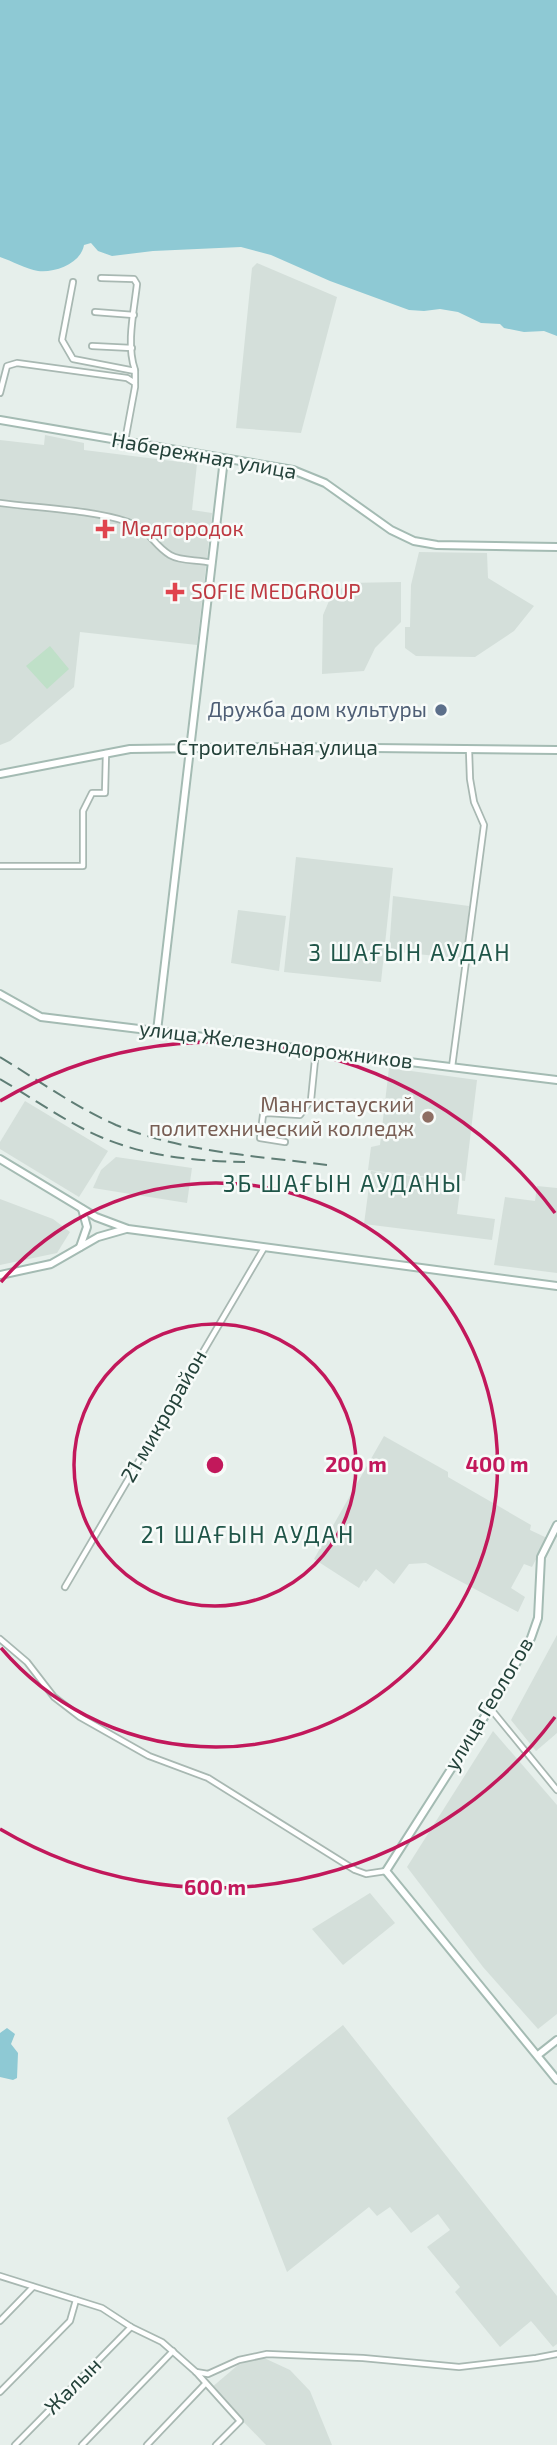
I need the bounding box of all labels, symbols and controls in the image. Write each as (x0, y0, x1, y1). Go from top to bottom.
street label: Набережная улица (110, 426, 299, 484)
place label: Медгородок (121, 515, 244, 540)
marker: Медгородок (95, 519, 115, 539)
place label: SOFIE MEDGROUP (191, 578, 361, 603)
marker: SOFIE MEDGROUP (165, 582, 185, 602)
place label: Дружба дом культуры (208, 696, 427, 722)
marker: Дружба дом культуры (433, 702, 449, 718)
street label: Строительная улица (176, 734, 378, 760)
district label: 3 ШАҒЫН АУДАН (308, 938, 512, 966)
street label: улица Железнодорожников (138, 1014, 414, 1074)
place label: Мангистауский политехнический колледж (149, 1091, 414, 1140)
marker: Мангистауский политехнический колледж (420, 1109, 436, 1125)
district label: 3Б ШАҒЫН АУДАНЫ (223, 1169, 463, 1197)
street label: 21 микрорайон (115, 1345, 211, 1486)
text: 200 m (325, 1451, 387, 1476)
text: 400 m (466, 1451, 528, 1476)
centre of rings (203, 1453, 227, 1477)
district label: 21 ШАҒЫН АУДАН (141, 1520, 355, 1548)
street label: улица Геологов (438, 1632, 538, 1775)
text: 600 m (184, 1874, 246, 1899)
street label: Жалын (38, 2351, 105, 2418)

